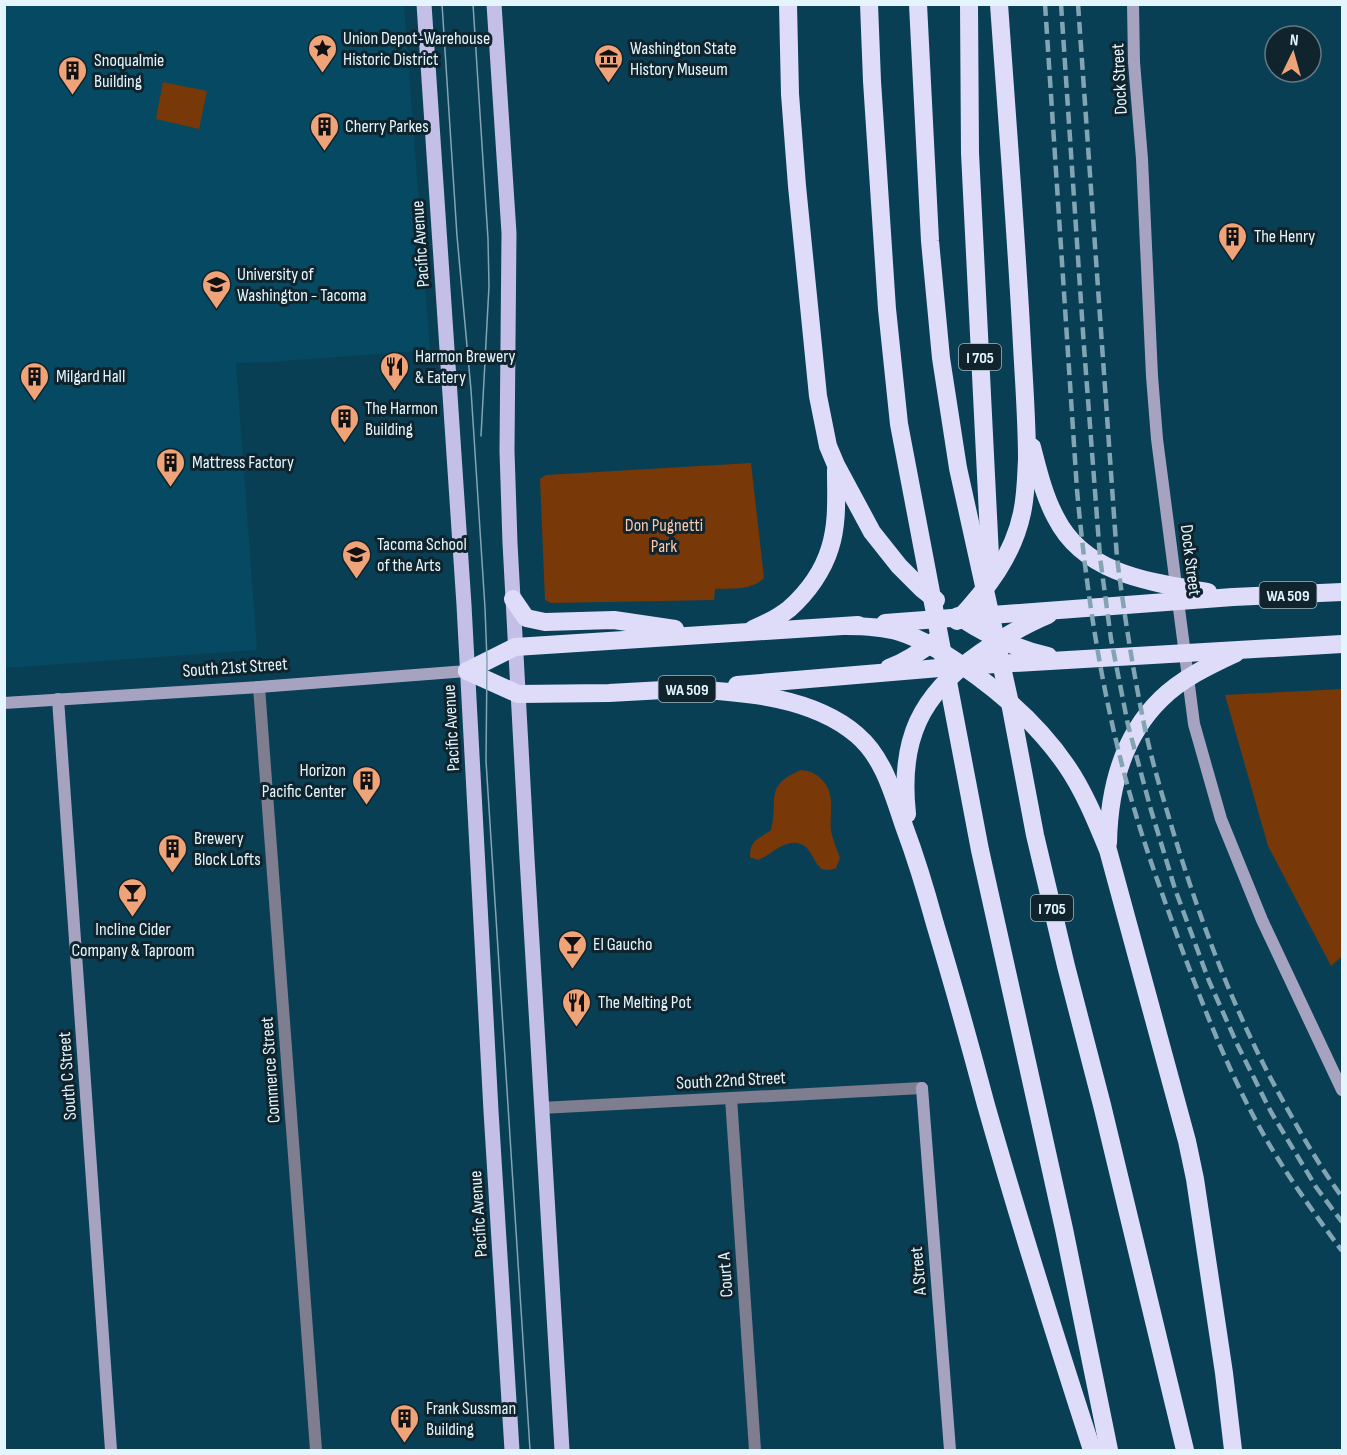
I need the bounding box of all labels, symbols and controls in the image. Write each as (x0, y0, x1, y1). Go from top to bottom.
north arrow (1263, 24, 1323, 84)
place label: Union Depot-Warehouse Historic District (343, 28, 490, 70)
text: N (1289, 31, 1299, 50)
place icon: Union Depot-Warehouse Historic District (306, 32, 338, 74)
place label: Washington State History Museum (630, 38, 737, 80)
museum icon: Washington State History Museum (593, 42, 625, 84)
street label: Dock Street (1107, 42, 1132, 115)
place label: Snoqualmie Building (94, 50, 164, 92)
building icon: Snoqualmie Building (57, 54, 89, 96)
building icon: Cherry Parkes (308, 110, 340, 152)
place label: Cherry Parkes (345, 116, 429, 137)
street label: Pacific Avenue (407, 200, 434, 288)
building icon: The Henry (1217, 220, 1249, 262)
place label: The Henry (1254, 226, 1315, 247)
place label: University of Washington - Tacoma (237, 264, 367, 306)
school or university icon: University of Washington - Tacoma (200, 268, 232, 310)
road number: I 705 (959, 344, 1001, 370)
place label: Harmon Brewery & Eatery (415, 346, 515, 388)
restaurant icon: Harmon Brewery & Eatery (378, 350, 410, 392)
building icon: Milgard Hall (19, 360, 51, 402)
place label: Milgard Hall (56, 366, 125, 387)
place label: The Harmon Building (365, 398, 438, 440)
building icon: The Harmon Building (328, 402, 360, 444)
building icon: Mattress Factory (155, 446, 187, 488)
place label: Mattress Factory (192, 452, 294, 473)
park label: Don Pugnetti Park (625, 515, 703, 557)
street label: Dock Street (1176, 523, 1205, 597)
place label: Tacoma School of the Arts (377, 534, 467, 576)
school or university icon: Tacoma School of the Arts (340, 538, 372, 580)
road number: WA 509 (1260, 582, 1316, 608)
street label: South 21st Street (182, 653, 289, 682)
road number: WA 509 (658, 676, 716, 702)
street label: Pacific Avenue (439, 684, 464, 772)
place label: Horizon Pacific Center (262, 760, 346, 802)
building icon: Horizon Pacific Center (351, 764, 383, 806)
place label: Brewery Block Lofts (194, 828, 261, 870)
building icon: Brewery Block Lofts (157, 832, 189, 874)
bar icon: Incline Cider Company & Taproom (117, 876, 149, 918)
road number: I 705 (1031, 895, 1073, 921)
place label: Incline Cider Company & Taproom (71, 919, 195, 961)
bar icon: El Gaucho (556, 928, 588, 970)
place label: El Gaucho (593, 934, 652, 955)
restaurant icon: The Melting Pot (561, 986, 593, 1028)
place label: The Melting Pot (598, 992, 692, 1013)
street label: Commerce Street (256, 1016, 285, 1124)
street label: South C Street (54, 1031, 81, 1121)
street label: South 22nd Street (676, 1067, 787, 1094)
street label: Pacific Avenue (465, 1170, 492, 1258)
street label: A Street (906, 1245, 931, 1297)
street label: Court A (713, 1251, 738, 1298)
place label: Frank Sussman Building (426, 1398, 516, 1440)
building icon: Frank Sussman Building (389, 1402, 421, 1444)

